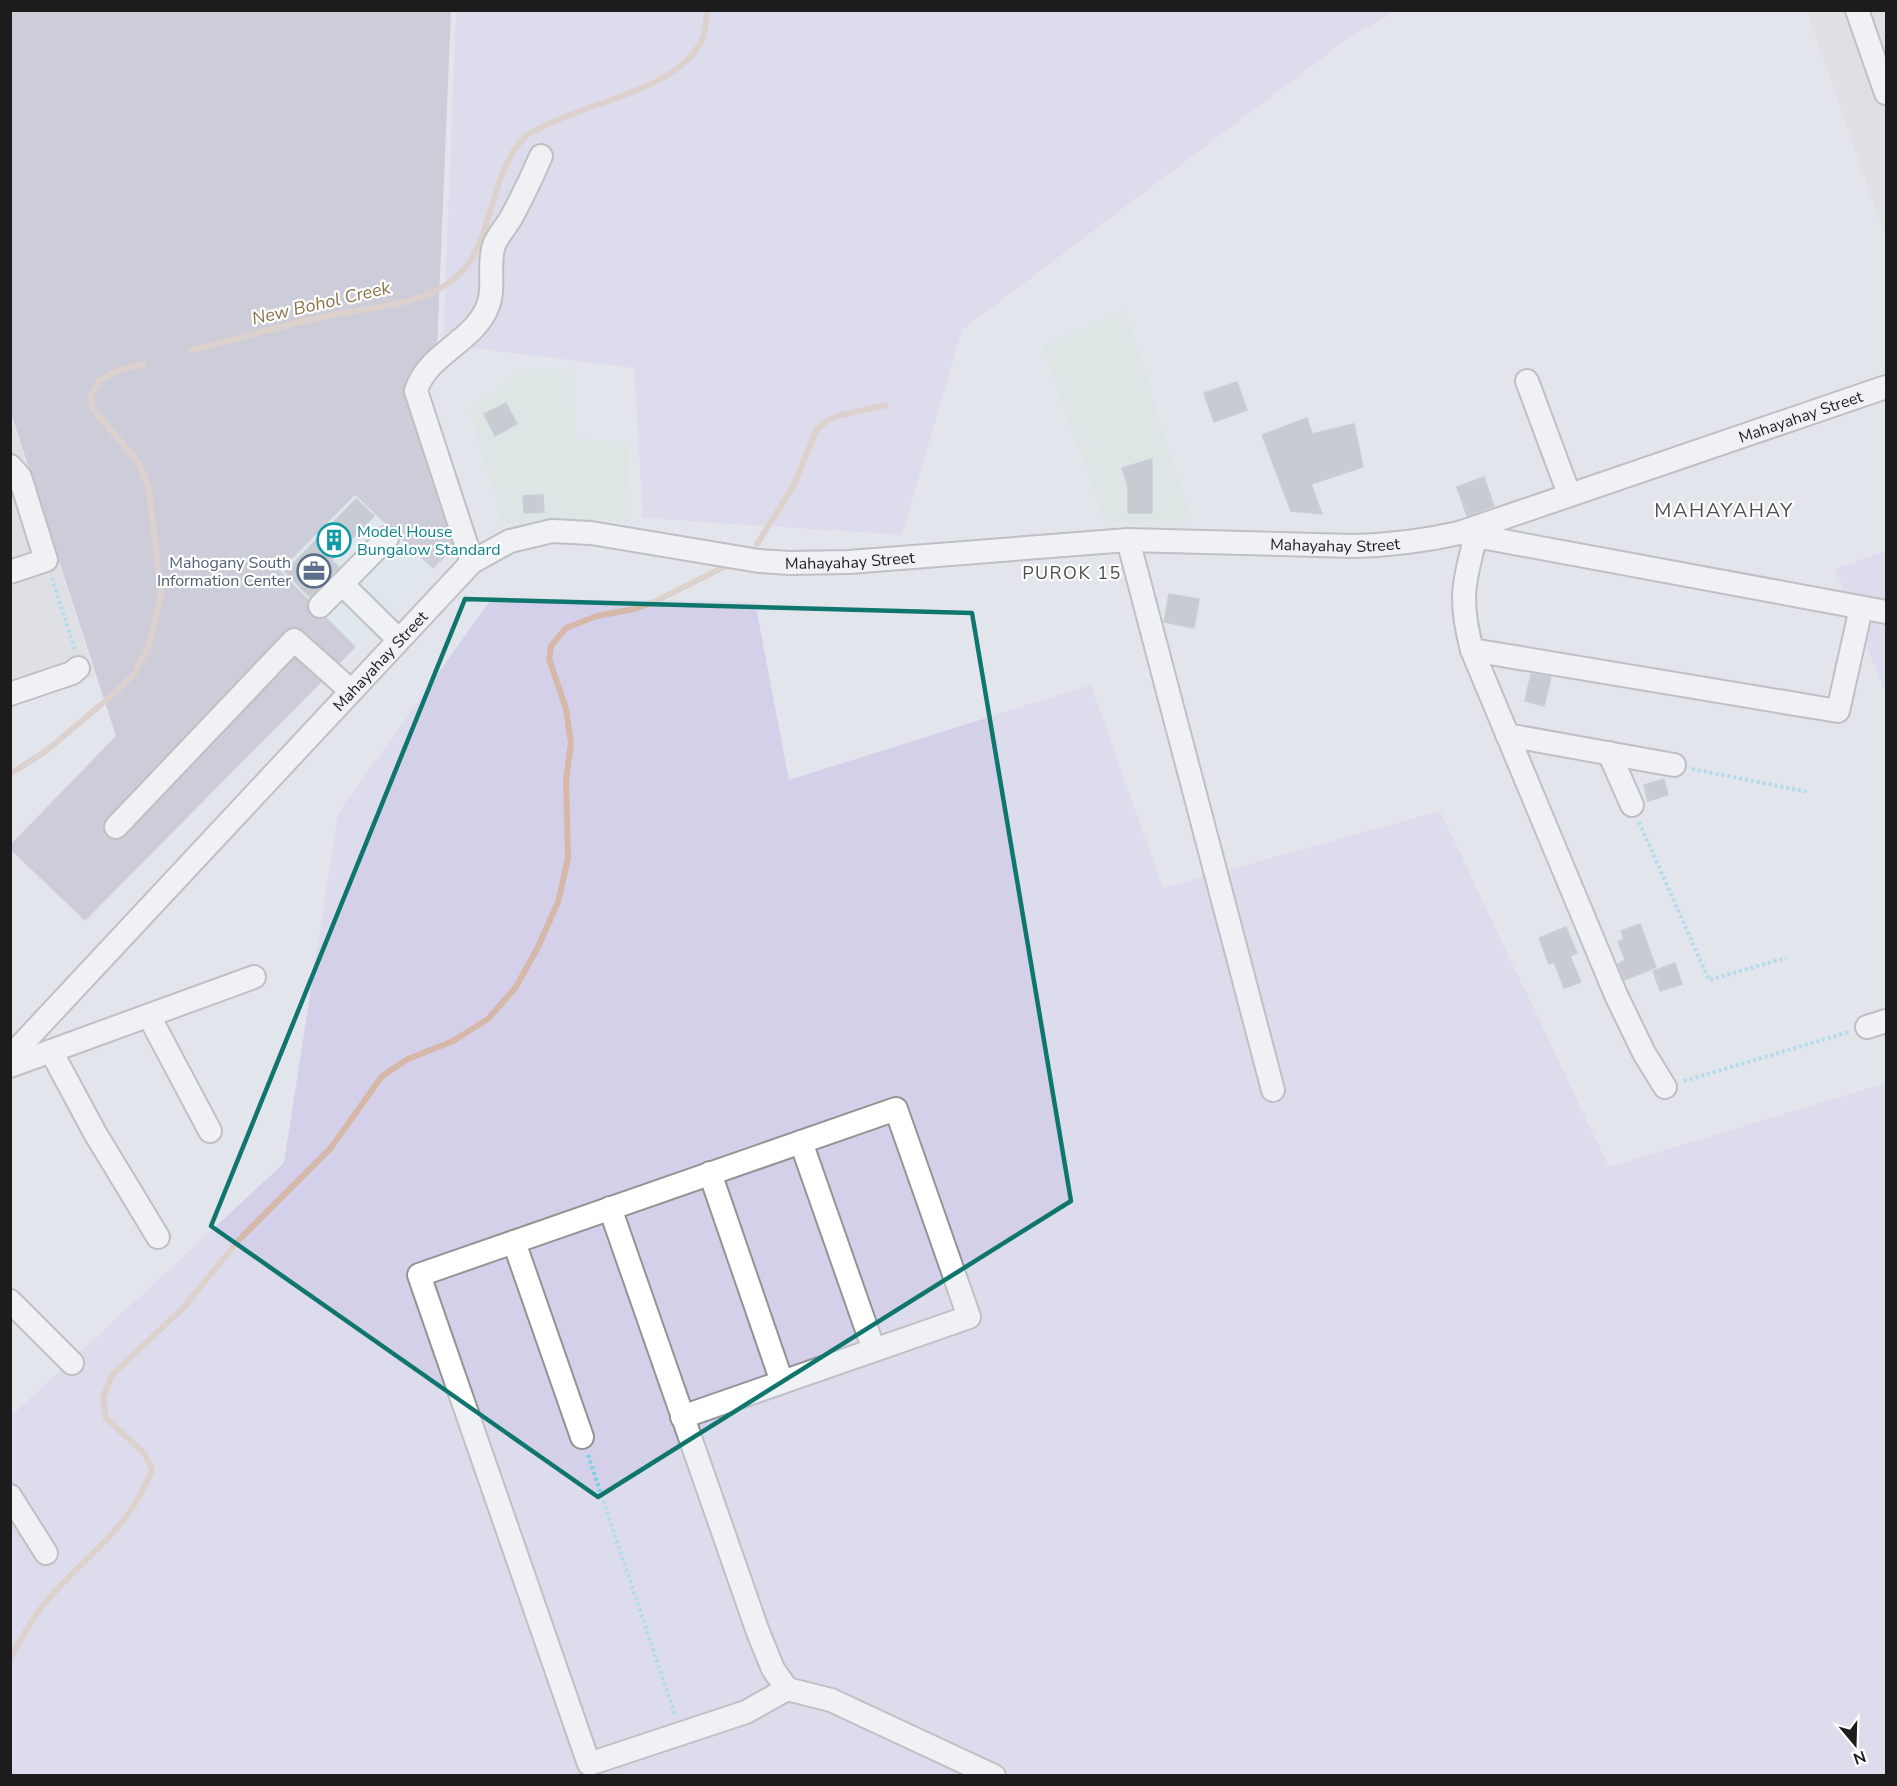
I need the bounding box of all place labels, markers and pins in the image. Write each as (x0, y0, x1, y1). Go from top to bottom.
place label: Model House Bungalow Standard (357, 521, 500, 561)
building icon: Model House Bungalow Standard (316, 522, 352, 558)
place label: Mahogany South Information Center (157, 552, 291, 592)
office icon: Mahogany South Information Center (296, 553, 332, 589)

